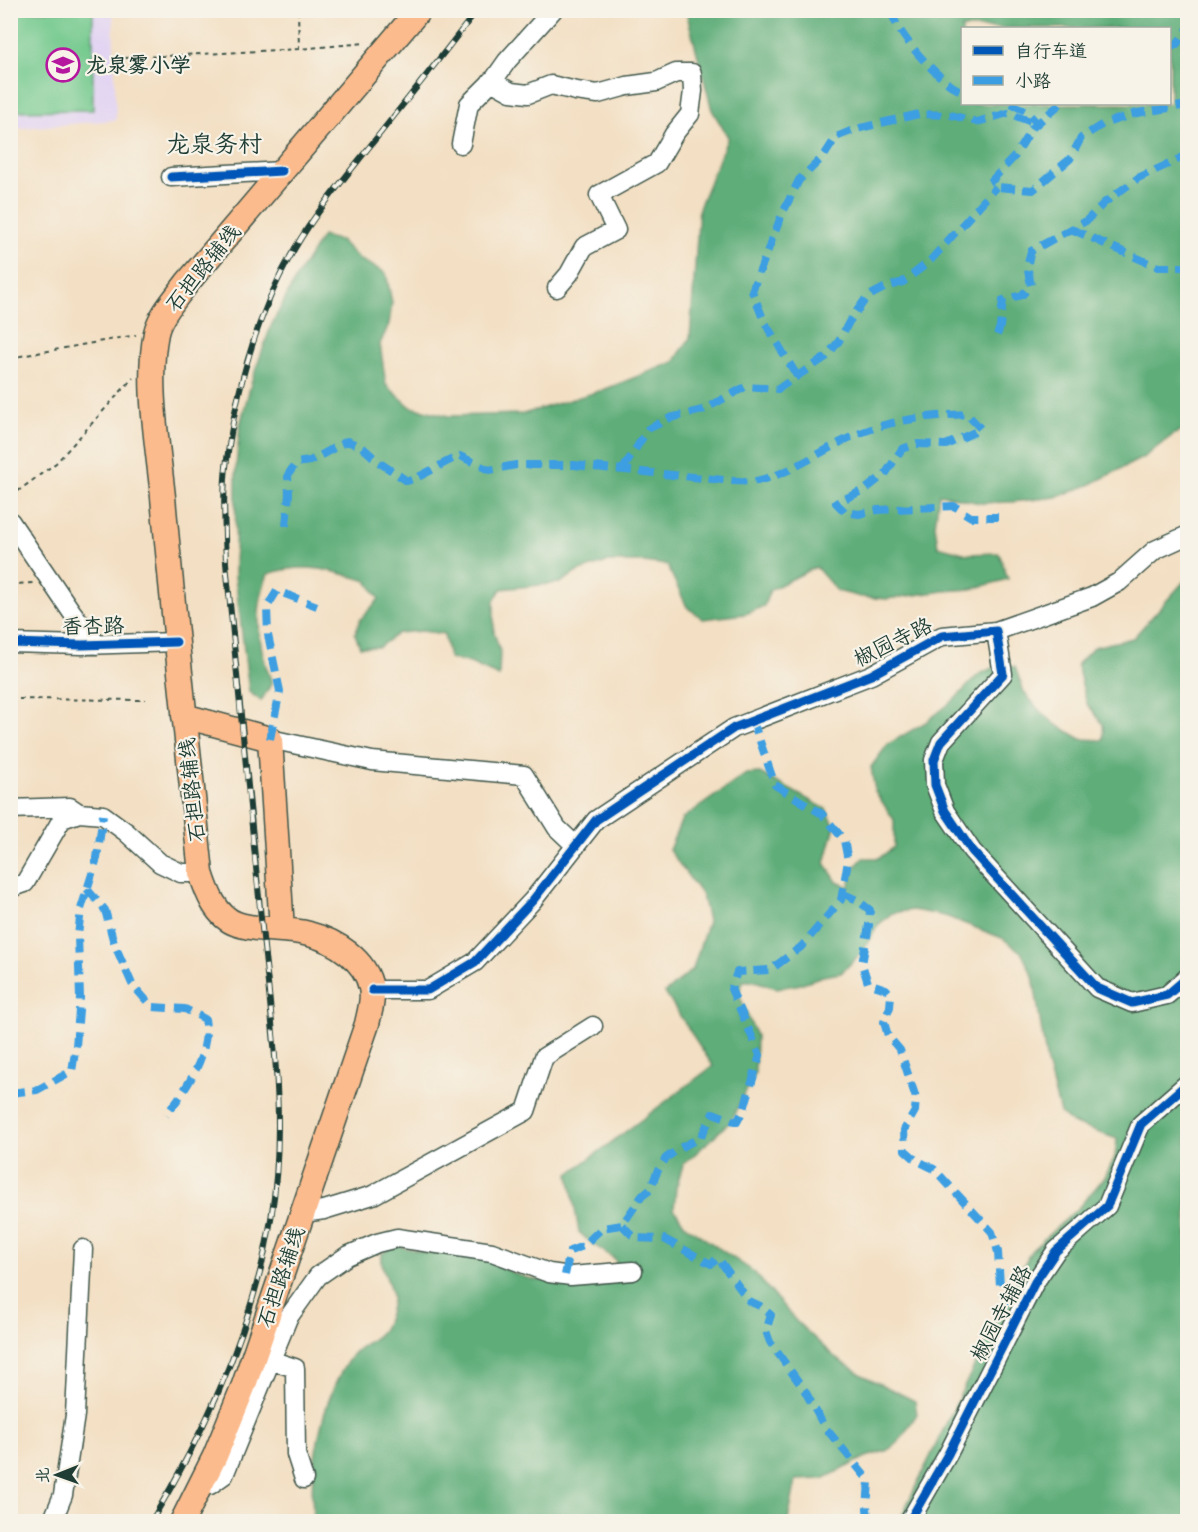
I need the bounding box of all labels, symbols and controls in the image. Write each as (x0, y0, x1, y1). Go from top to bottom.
legend (961, 27, 1171, 105)
text: 自行车道 (1015, 41, 1087, 66)
school or university icon: 龙泉雾小学 (45, 47, 81, 83)
place label: 龙泉雾小学 (86, 53, 191, 83)
text: 小路 (1015, 71, 1051, 96)
district label: 龙泉务村 (166, 130, 262, 164)
street label: 石担路辅线 (161, 220, 250, 320)
street label: 香杏路 (61, 613, 125, 645)
street label: 椒园寺路 (850, 613, 939, 677)
street label: 石担路辅线 (175, 736, 215, 843)
street label: 石担路辅线 (253, 1223, 315, 1332)
street label: 椒园寺辅路 (966, 1261, 1042, 1368)
north arrow (27, 1445, 87, 1505)
text: 北 (33, 1467, 56, 1483)

